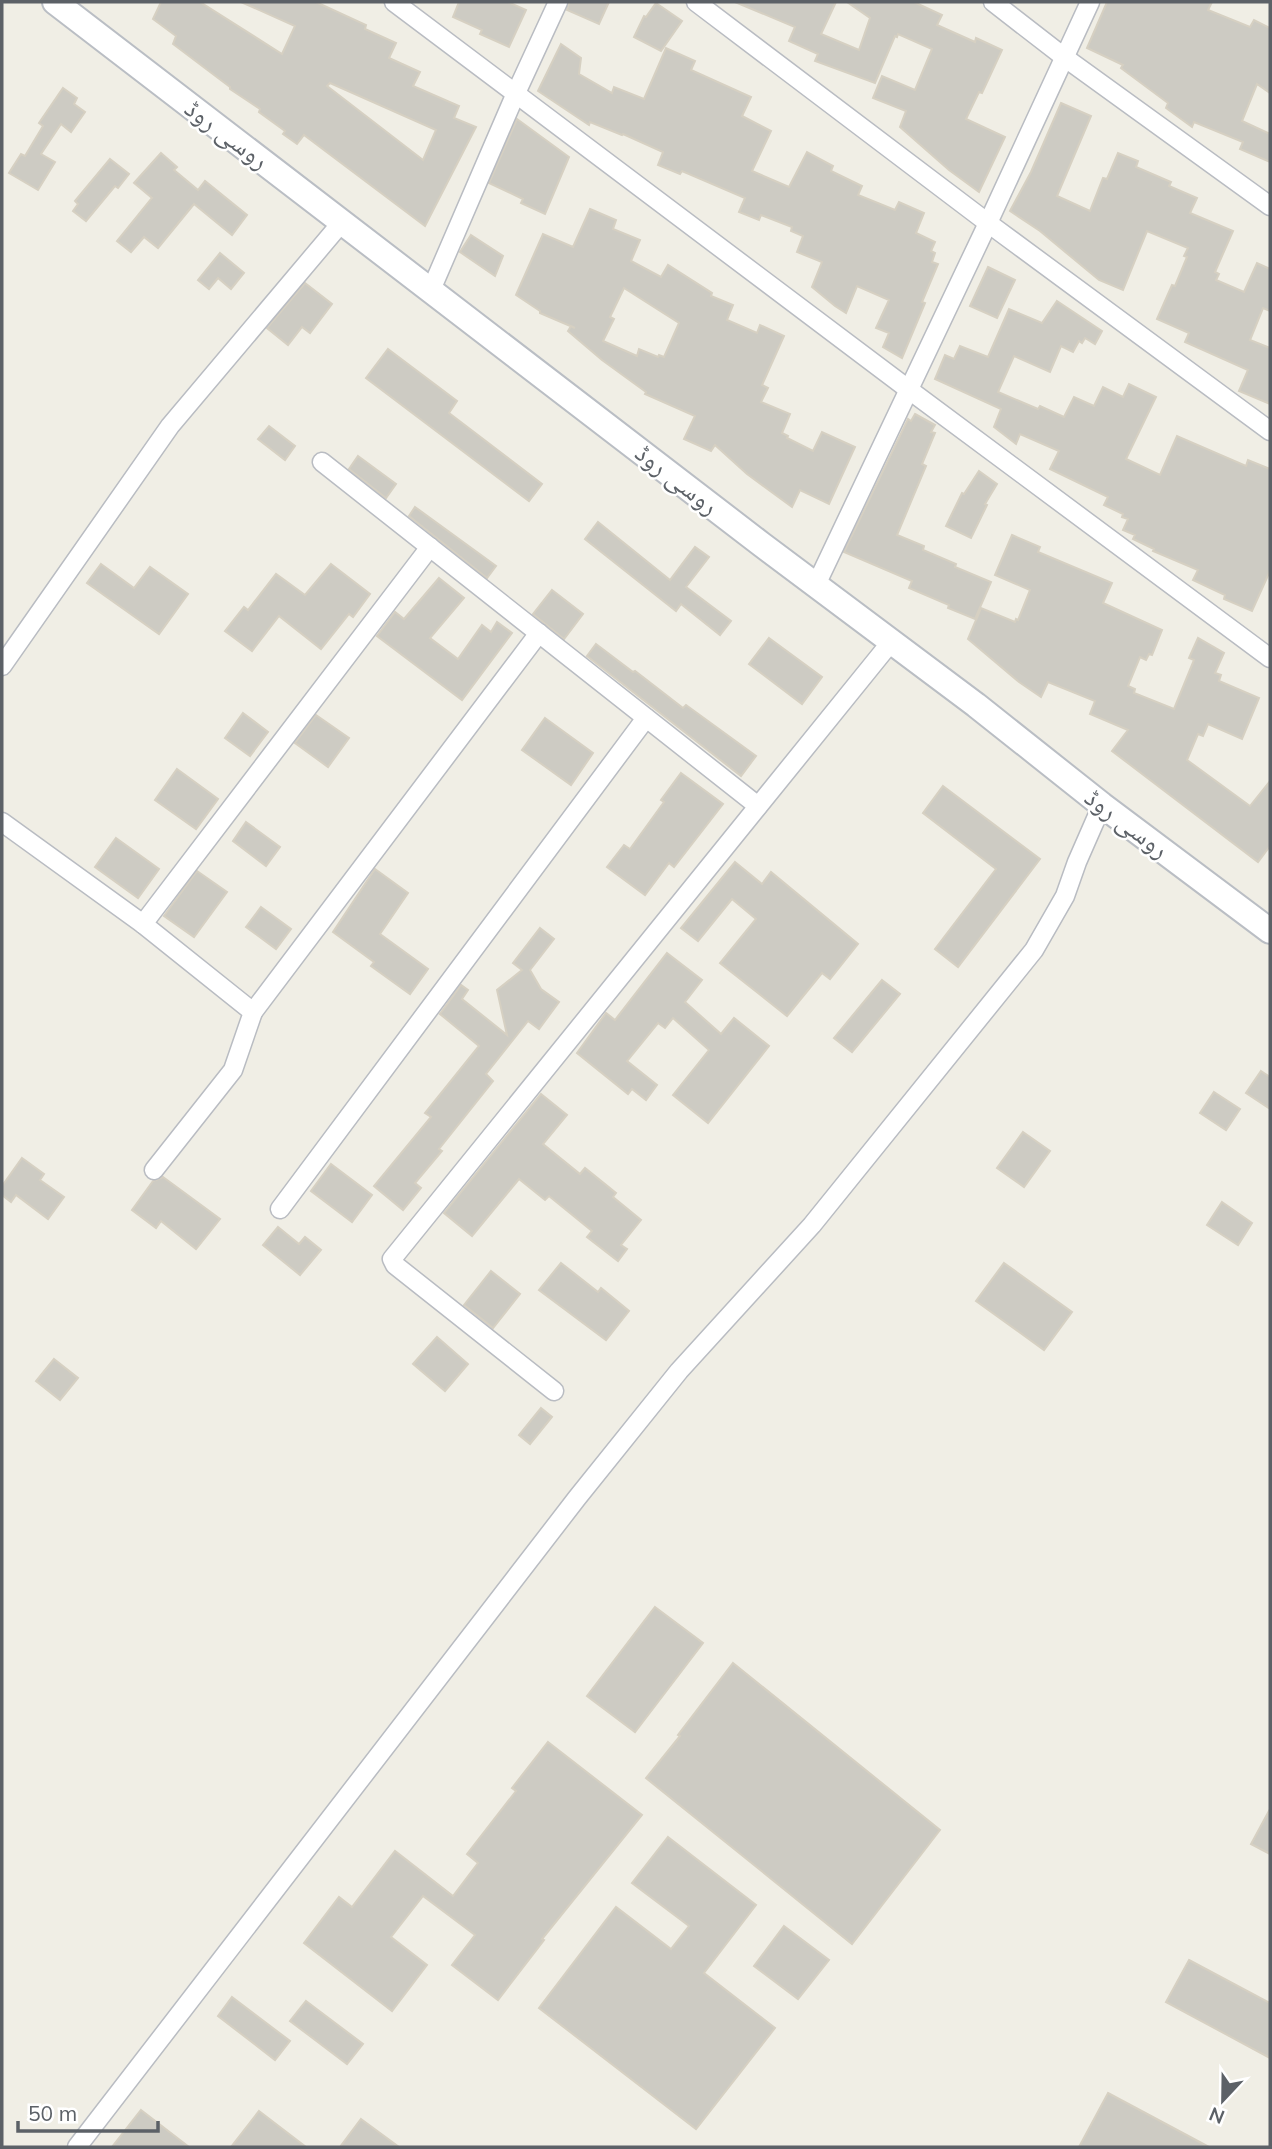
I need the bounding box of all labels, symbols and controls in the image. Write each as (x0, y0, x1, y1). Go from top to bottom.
street label: روسی روڈ (179, 91, 276, 176)
street label: روسی روڈ (629, 436, 726, 521)
street label: روسی روڈ (1079, 780, 1176, 865)
north arrow (1188, 2065, 1258, 2135)
scale bar (18, 2090, 158, 2134)
text: 50 m (28, 2100, 77, 2126)
text: N (1205, 2102, 1228, 2130)

